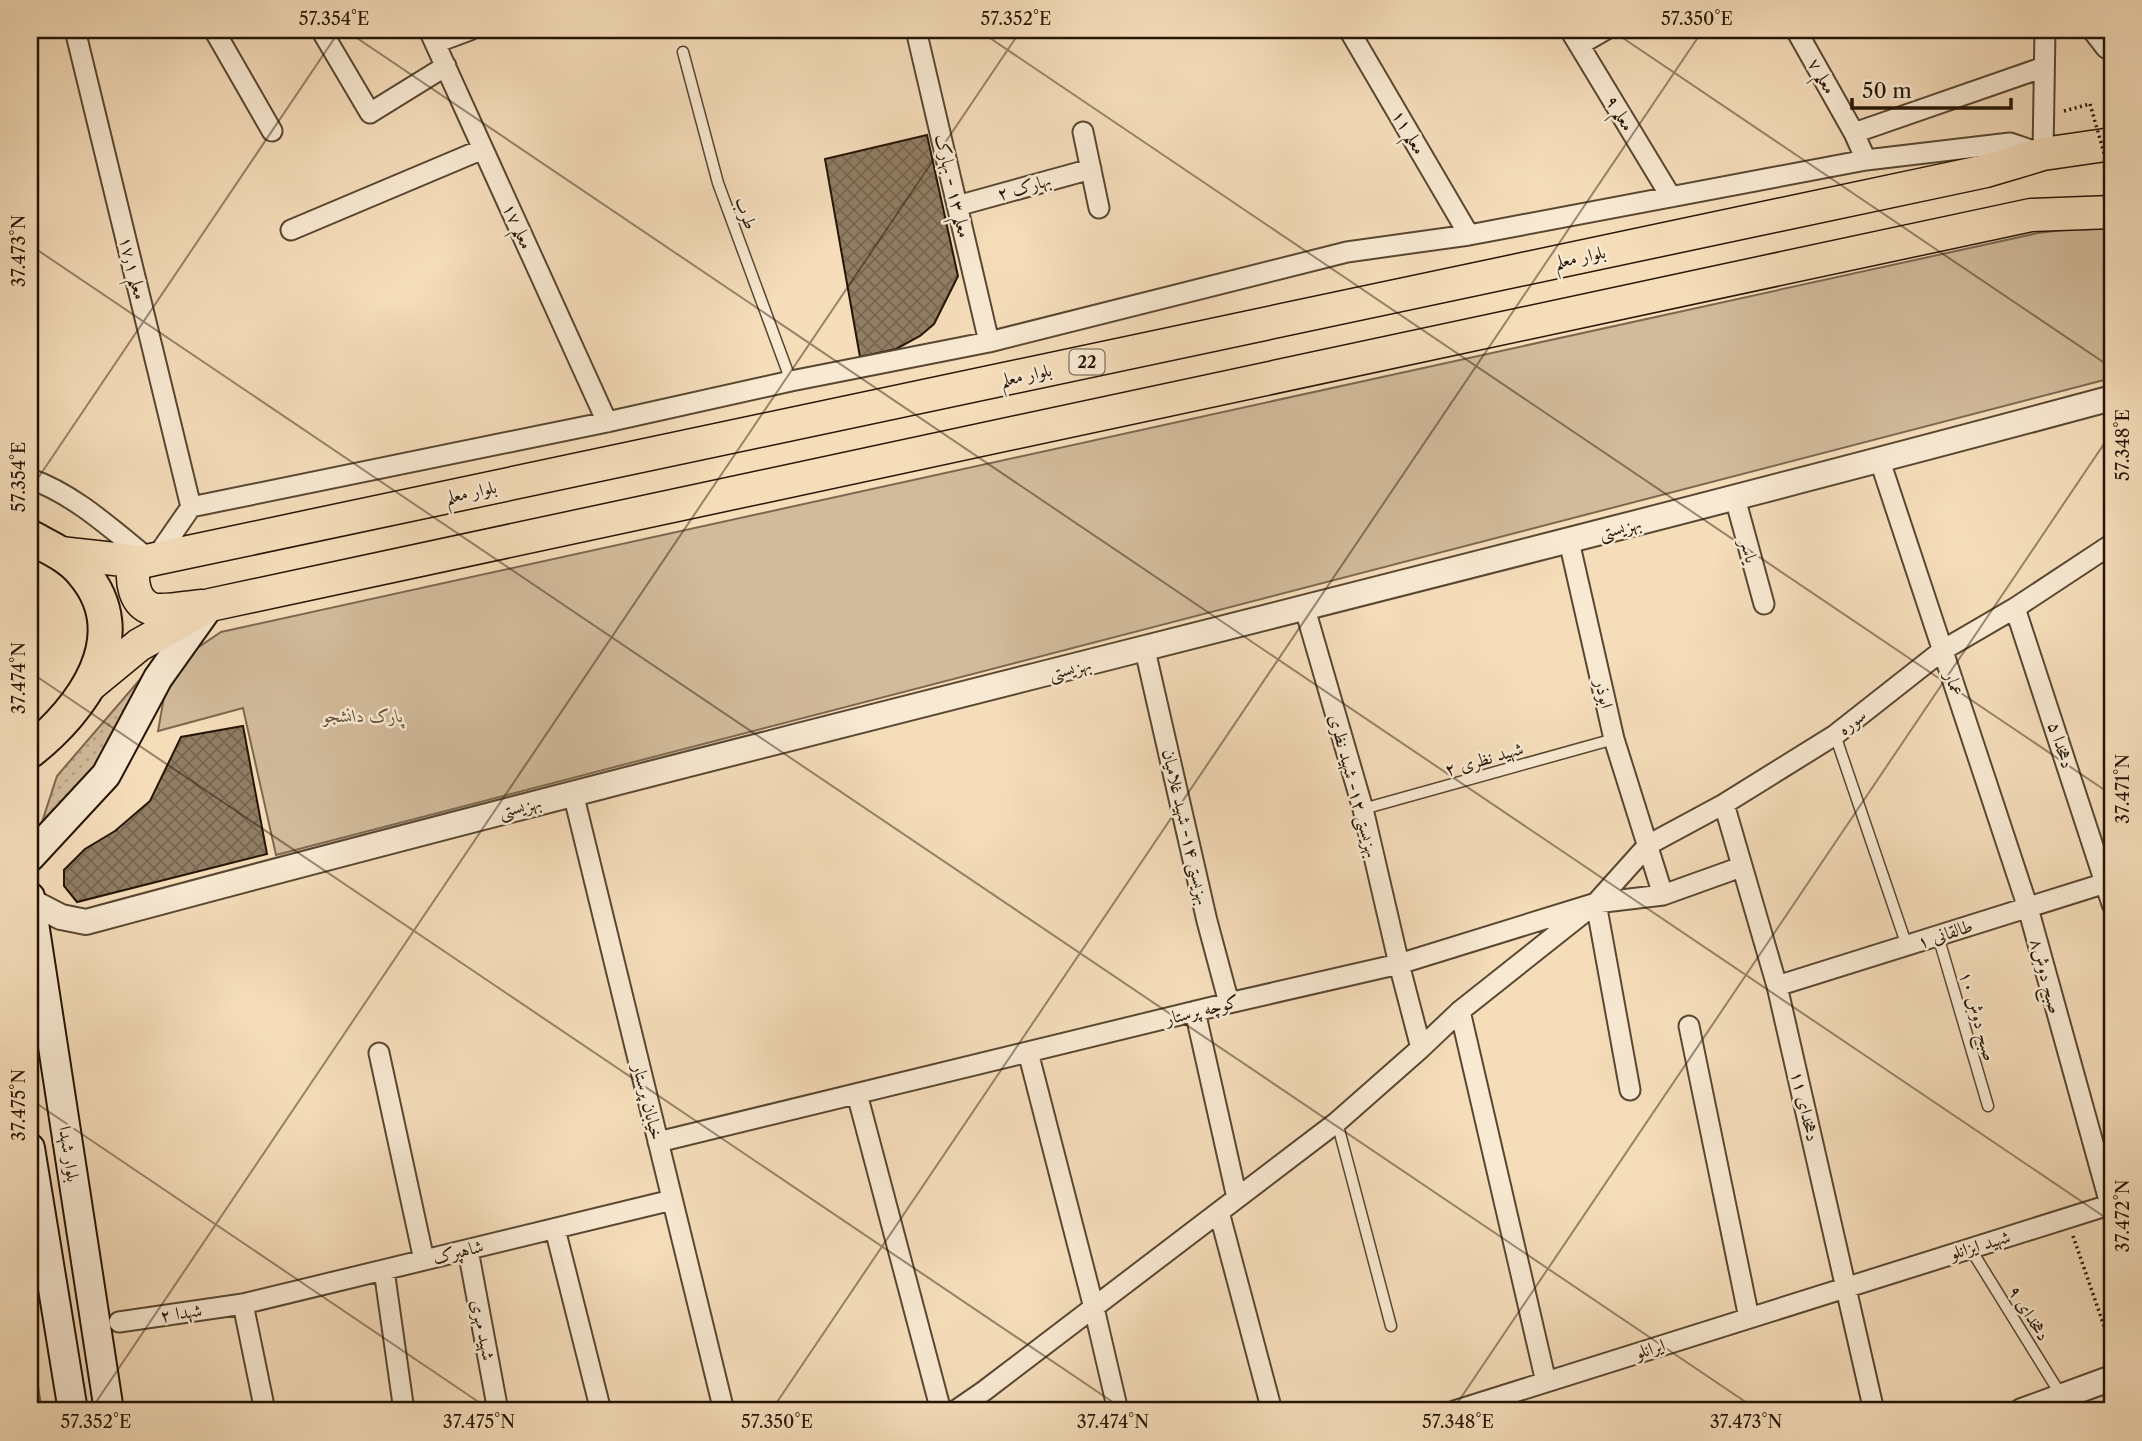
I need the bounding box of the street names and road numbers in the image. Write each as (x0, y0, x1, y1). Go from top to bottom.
street label: معلم ۷ (1797, 54, 1841, 101)
street label: معلم ۹ (1595, 91, 1639, 138)
street label: معلم ۱۱ (1381, 106, 1431, 162)
street label: معلم ۱۳ - بهارک (924, 132, 976, 242)
street label: بهارک ۲ (994, 169, 1054, 206)
street label: طرب (729, 194, 762, 233)
street label: معلم ۱۷ (492, 200, 538, 255)
street label: معلم ۱۷٫۱ (108, 234, 151, 303)
street label: بلوار معلم (1552, 241, 1609, 280)
road number: 22 (1070, 350, 1104, 374)
street label: بلوار معلم (998, 359, 1055, 398)
street label: بلوار معلم (443, 476, 500, 515)
street label: بهزیستی (1596, 512, 1644, 546)
street label: یاسر (1734, 535, 1763, 567)
street label: بهزیستی (1046, 653, 1094, 687)
street label: عمار (1939, 667, 1968, 699)
street label: ابوذر (1590, 676, 1618, 711)
street label: سوره (1833, 704, 1871, 740)
street label: بهزیستی ۱۲- شهید نظری (1322, 712, 1384, 861)
street label: دهخدا ۵ (2043, 719, 2079, 771)
street label: شهید نظری ۲ (1442, 737, 1526, 782)
street label: بهزیستی ۱۴- شهید غلامیان (1155, 747, 1215, 908)
street label: بهزیستی (496, 791, 544, 825)
street label: طالقانی ۱ (1915, 915, 1975, 953)
street label: صبح دوش۸ (2021, 936, 2067, 1017)
street label: صبح دوش ۱۰ (1950, 969, 2001, 1065)
street label: کوچه پرستار (1161, 990, 1242, 1032)
street label: خیابان پرستار (627, 1060, 668, 1142)
street label: دهخدای ۱۱ (1786, 1069, 1824, 1143)
street label: بلوار شهدا (53, 1124, 84, 1184)
street label: شهید ایزانلو (1945, 1225, 2013, 1266)
street label: شاهپرک (430, 1235, 486, 1270)
street label: دهخدای ۹ (2003, 1281, 2055, 1345)
street label: شهید مهری (465, 1298, 500, 1363)
street label: شهدا ۲ (159, 1299, 204, 1328)
street label: ایرانلو (1630, 1334, 1668, 1365)

